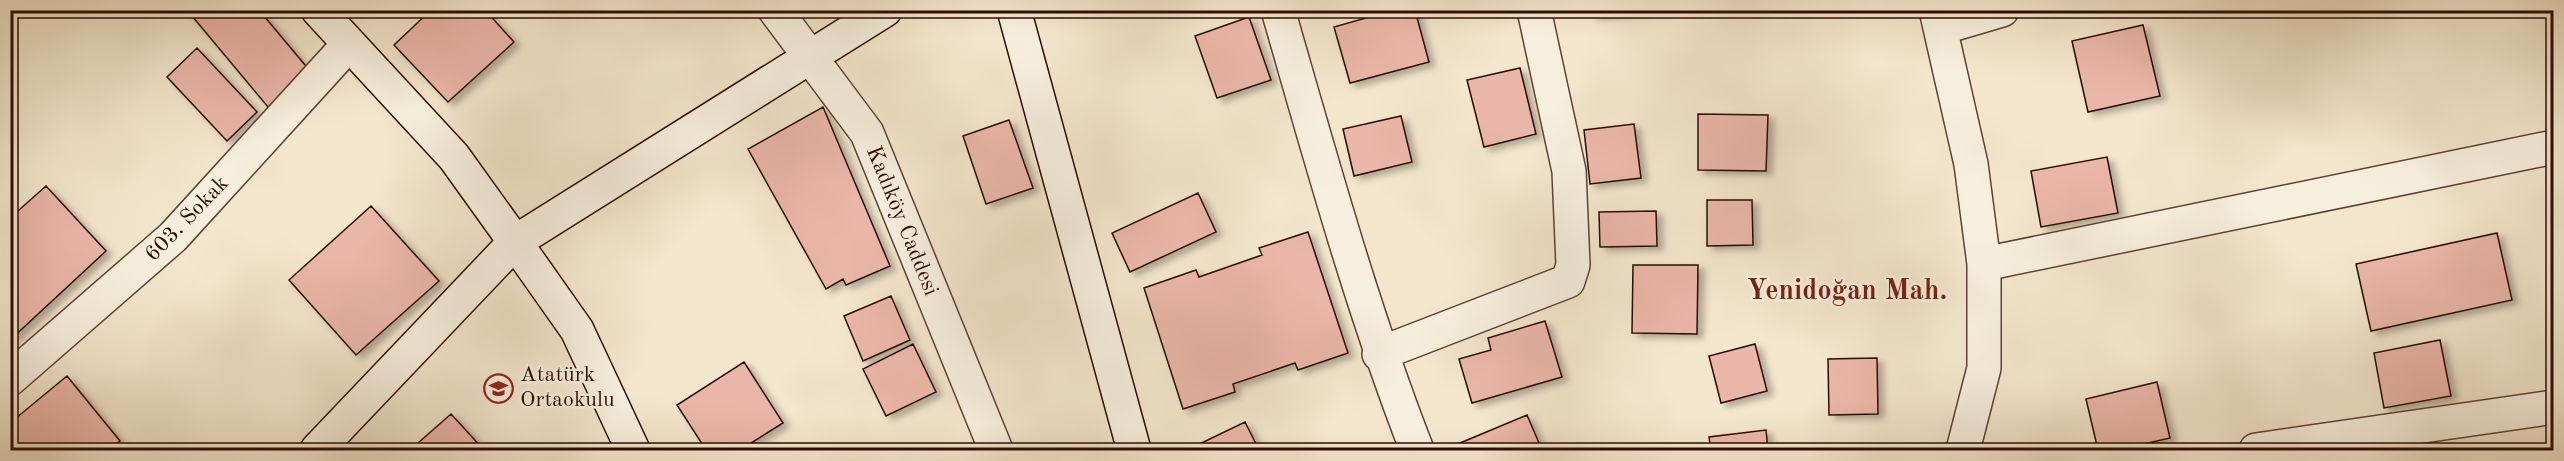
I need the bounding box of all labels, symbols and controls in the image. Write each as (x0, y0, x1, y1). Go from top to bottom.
street label: Kadıköy Caddesi (862, 143, 942, 299)
street label: 603. Sokak (141, 172, 233, 266)
district label: Yenidoğan Mah. (1747, 278, 1947, 306)
place label: Atatürk Ortaokulu (520, 364, 615, 411)
school or university icon: Atatürk Ortaokulu (483, 372, 515, 404)

